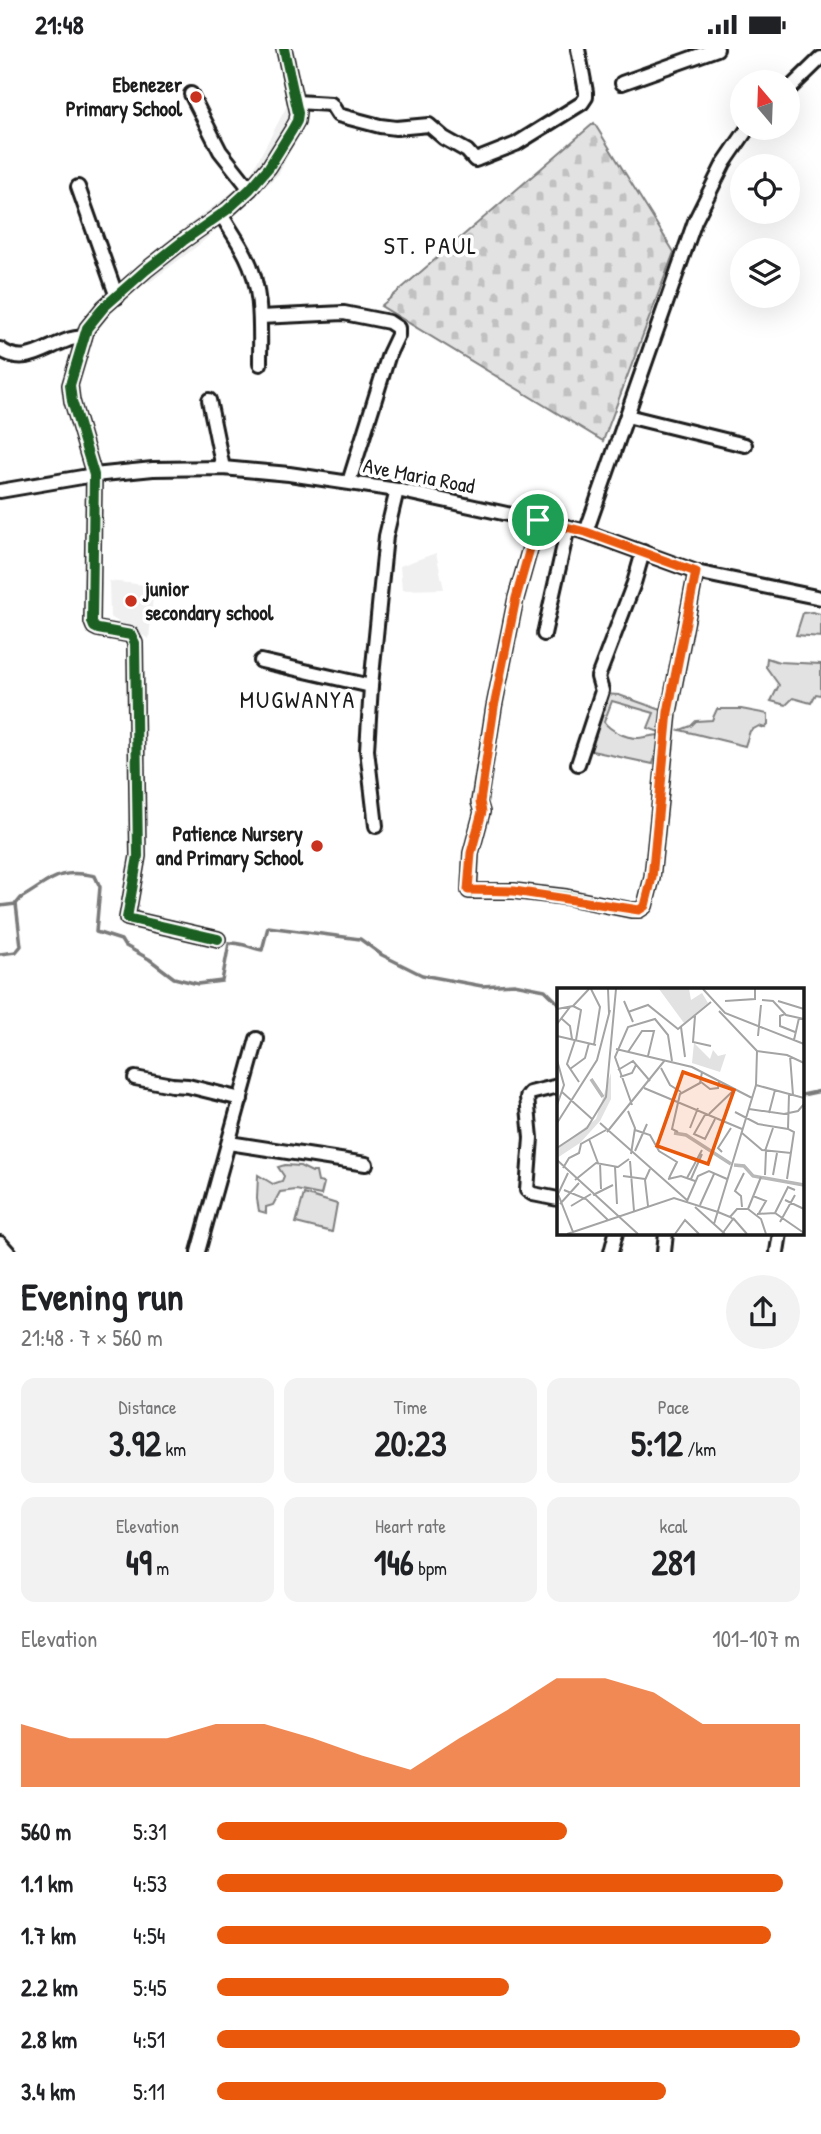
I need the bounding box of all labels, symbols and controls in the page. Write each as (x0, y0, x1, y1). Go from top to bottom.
text: 21:48 (35, 7, 84, 42)
place label: Ebenezer Primary School (66, 70, 183, 124)
north arrow (730, 70, 800, 140)
map controls (730, 70, 800, 308)
marker: Ebenezer Primary School (188, 89, 204, 105)
button: locate (730, 154, 800, 224)
district label: ST. PAUL (384, 229, 478, 261)
button: layers (730, 238, 800, 308)
street label: Ave Maria Road (361, 451, 477, 501)
pin (508, 490, 568, 550)
icon: arrive (519, 501, 557, 539)
place label: junior secondary school (142, 574, 274, 628)
marker: junior secondary school (123, 593, 139, 609)
district label: MUGWANYA (240, 683, 356, 715)
place label: Patience Nursery and Primary School (156, 819, 303, 873)
marker: Patience Nursery and Primary School (309, 838, 325, 854)
inset map (557, 988, 804, 1234)
text: Evening run (21, 1270, 184, 1322)
button: share (726, 1275, 800, 1349)
text: 21:48 · 7 × 560 m (21, 1322, 163, 1353)
text: Distance (118, 1394, 177, 1420)
text: Time (394, 1394, 427, 1420)
text: Pace (658, 1394, 689, 1420)
text: 3.92 (109, 1420, 161, 1467)
text: 20:23 (374, 1420, 447, 1467)
text: 5:12 (631, 1420, 683, 1467)
text: km (161, 1436, 186, 1462)
text: /km (683, 1436, 716, 1462)
text: Elevation (116, 1513, 179, 1539)
text: Heart rate (375, 1513, 446, 1539)
text: kcal (660, 1513, 687, 1539)
text: 49 (126, 1539, 152, 1586)
text: 146 (374, 1539, 414, 1586)
text: 281 (651, 1539, 696, 1586)
text: m (152, 1555, 169, 1581)
text: bpm (414, 1555, 447, 1581)
text: Elevation (21, 1623, 97, 1654)
text: 101–107 m (712, 1623, 800, 1654)
text: 560 m (21, 1816, 71, 1847)
text: 5:31 (133, 1816, 167, 1847)
text: 1.1 km (21, 1868, 73, 1899)
text: 4:53 (133, 1868, 167, 1899)
text: 1.7 km (21, 1920, 76, 1951)
text: 4:54 (133, 1920, 165, 1951)
text: 2.2 km (21, 1972, 78, 2003)
text: 5:45 (133, 1972, 166, 2003)
text: 2.8 km (21, 2024, 77, 2055)
text: 4:51 (133, 2024, 165, 2055)
text: 3.4 km (21, 2076, 75, 2107)
text: 5:11 (133, 2076, 165, 2107)

